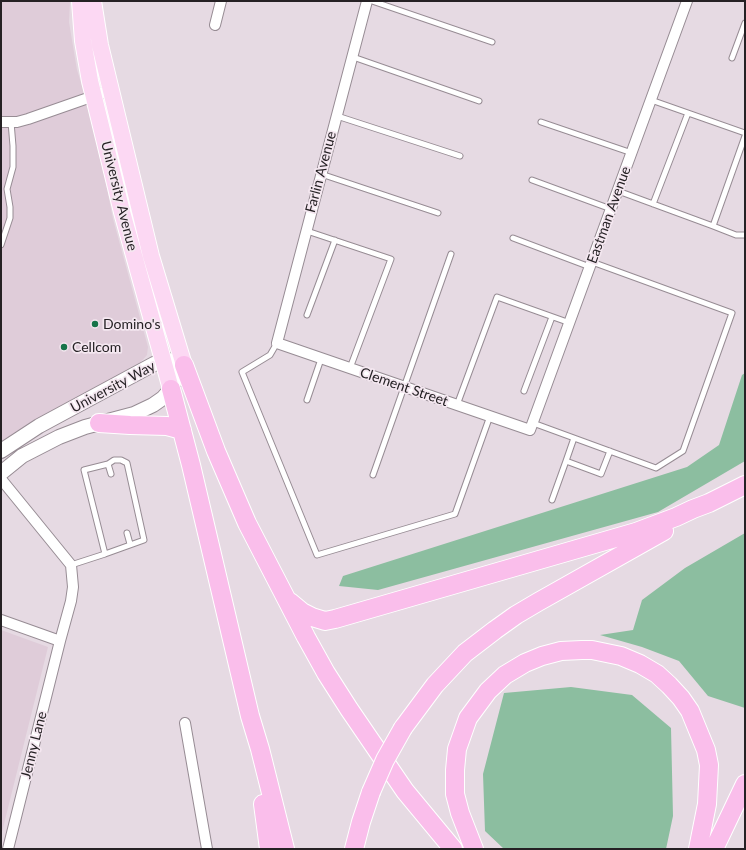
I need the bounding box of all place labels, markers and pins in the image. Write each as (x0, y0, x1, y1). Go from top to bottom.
place label: Domino's (103, 316, 161, 332)
marker: Domino's (90, 319, 100, 329)
place label: Cellcom (72, 339, 121, 355)
marker: Cellcom (59, 342, 69, 352)

